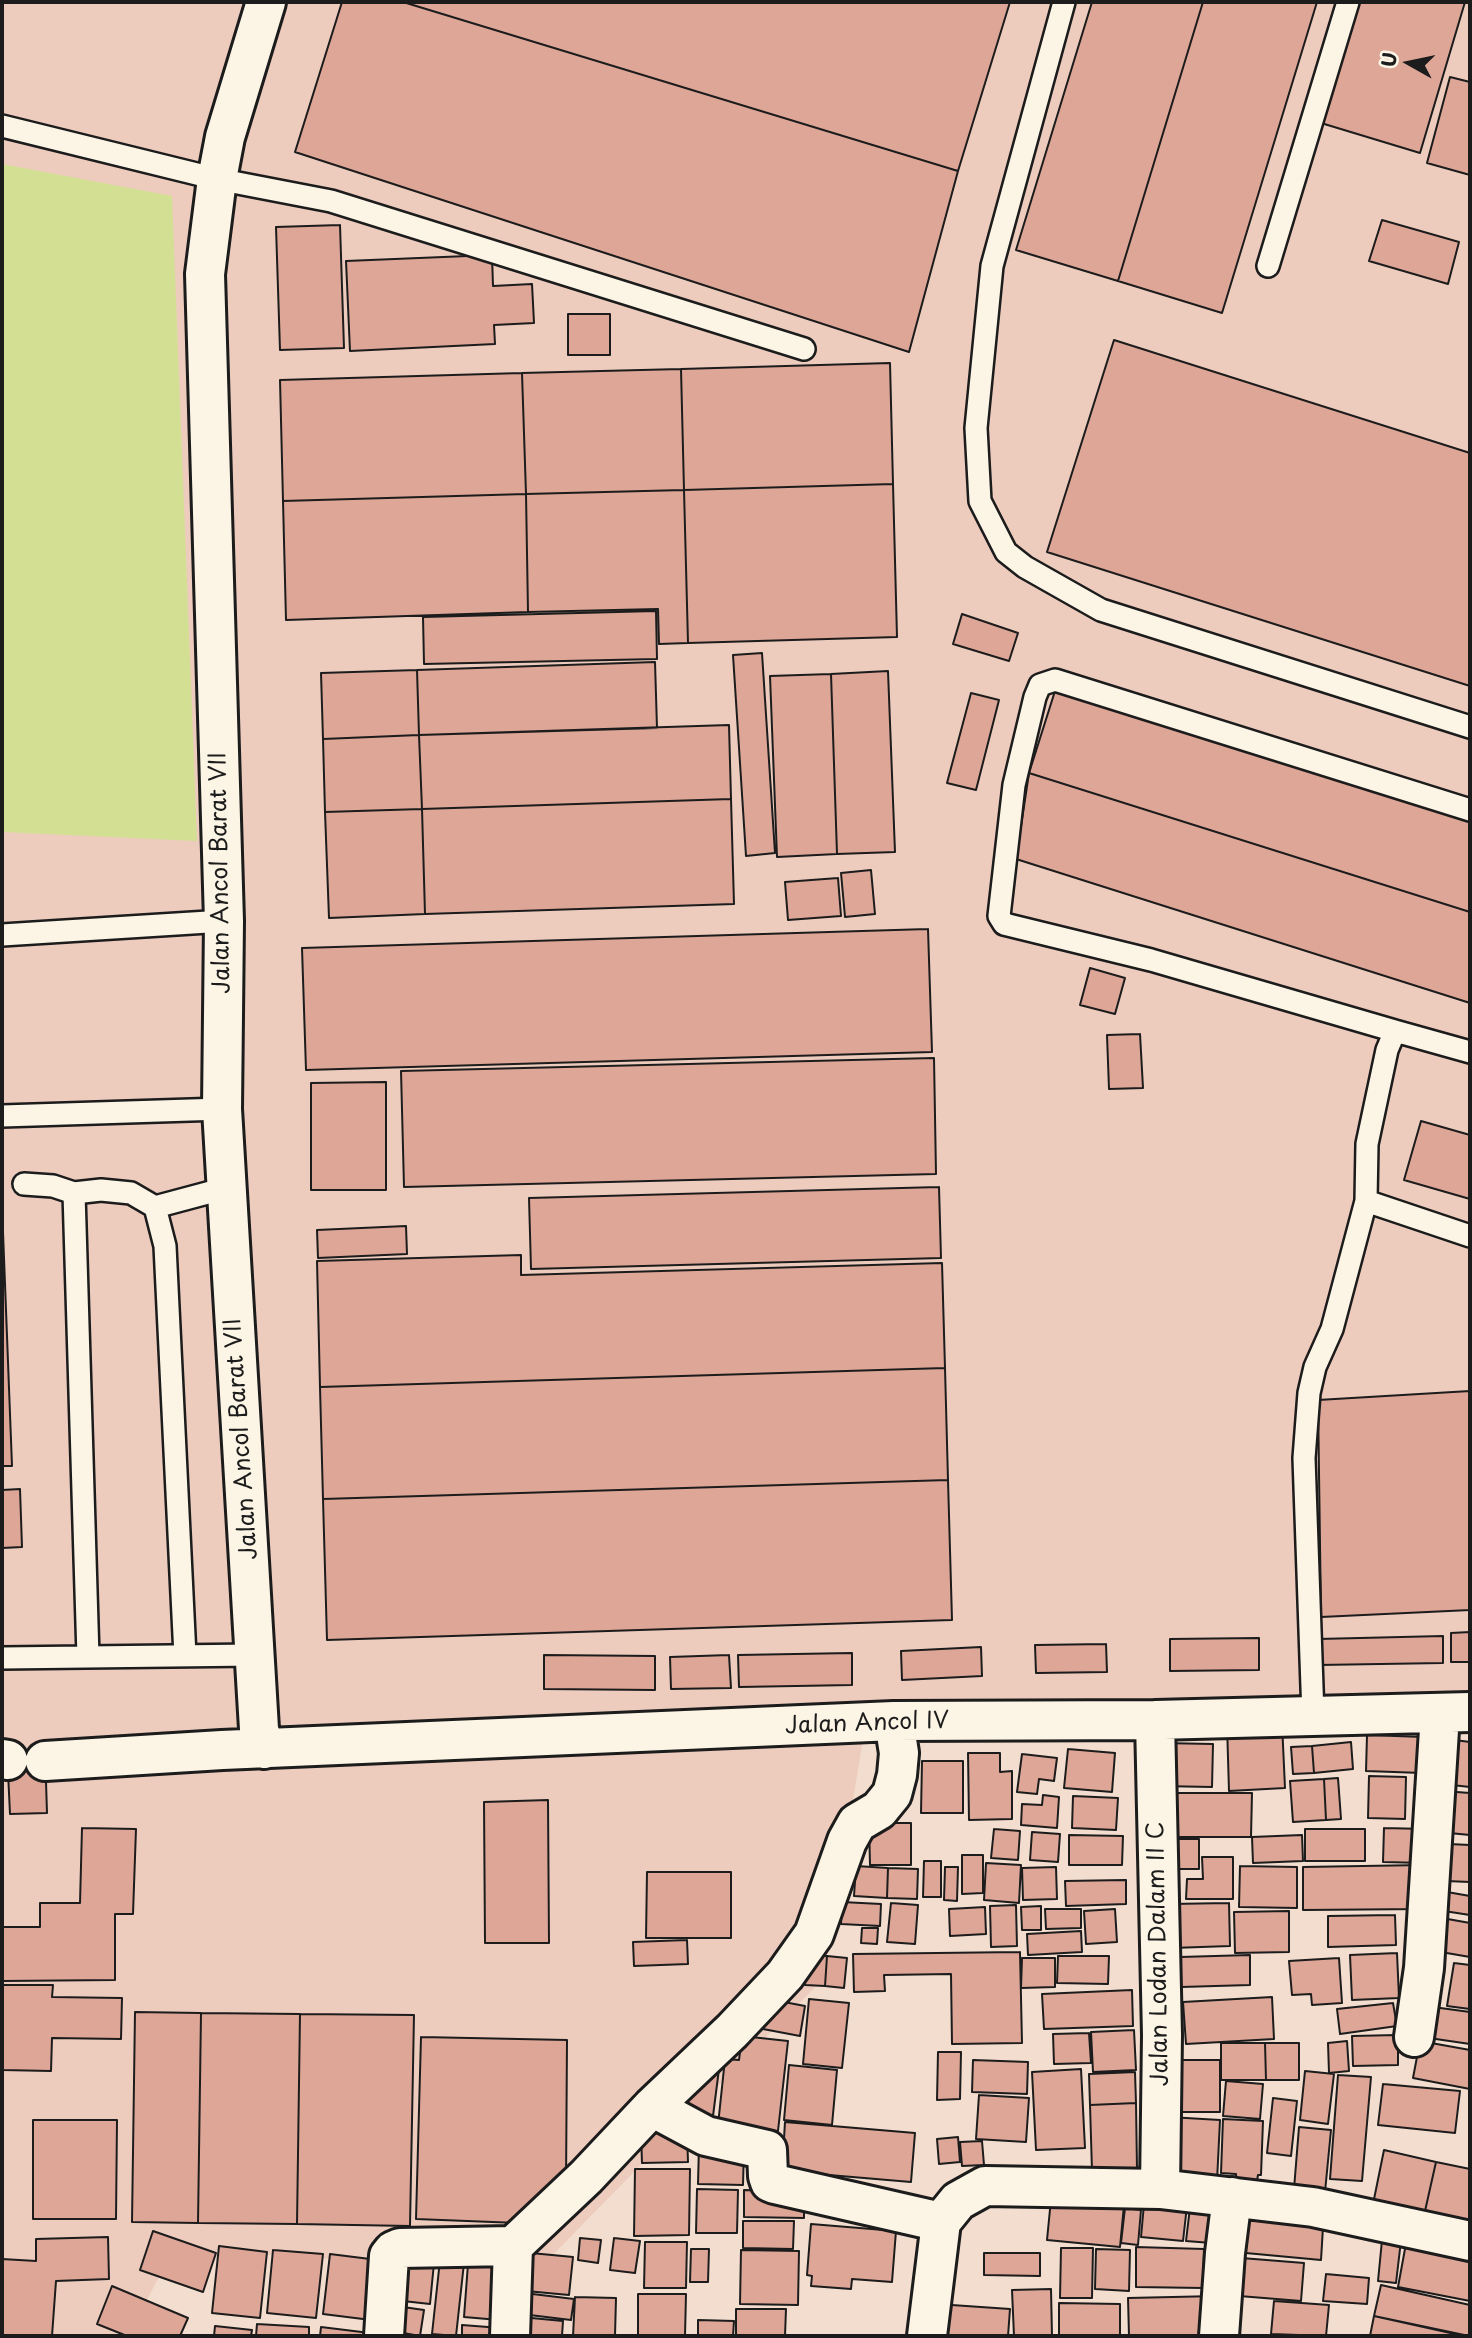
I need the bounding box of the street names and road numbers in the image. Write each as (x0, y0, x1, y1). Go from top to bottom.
street label: Jalan Ancol Barat VII (205, 752, 237, 994)
street label: Jalan Ancol Barat VII (220, 1317, 264, 1561)
street label: Jalan Ancol IV (784, 1707, 950, 1741)
street label: Jalan Lodan Dalam II C (1143, 1821, 1175, 2087)

